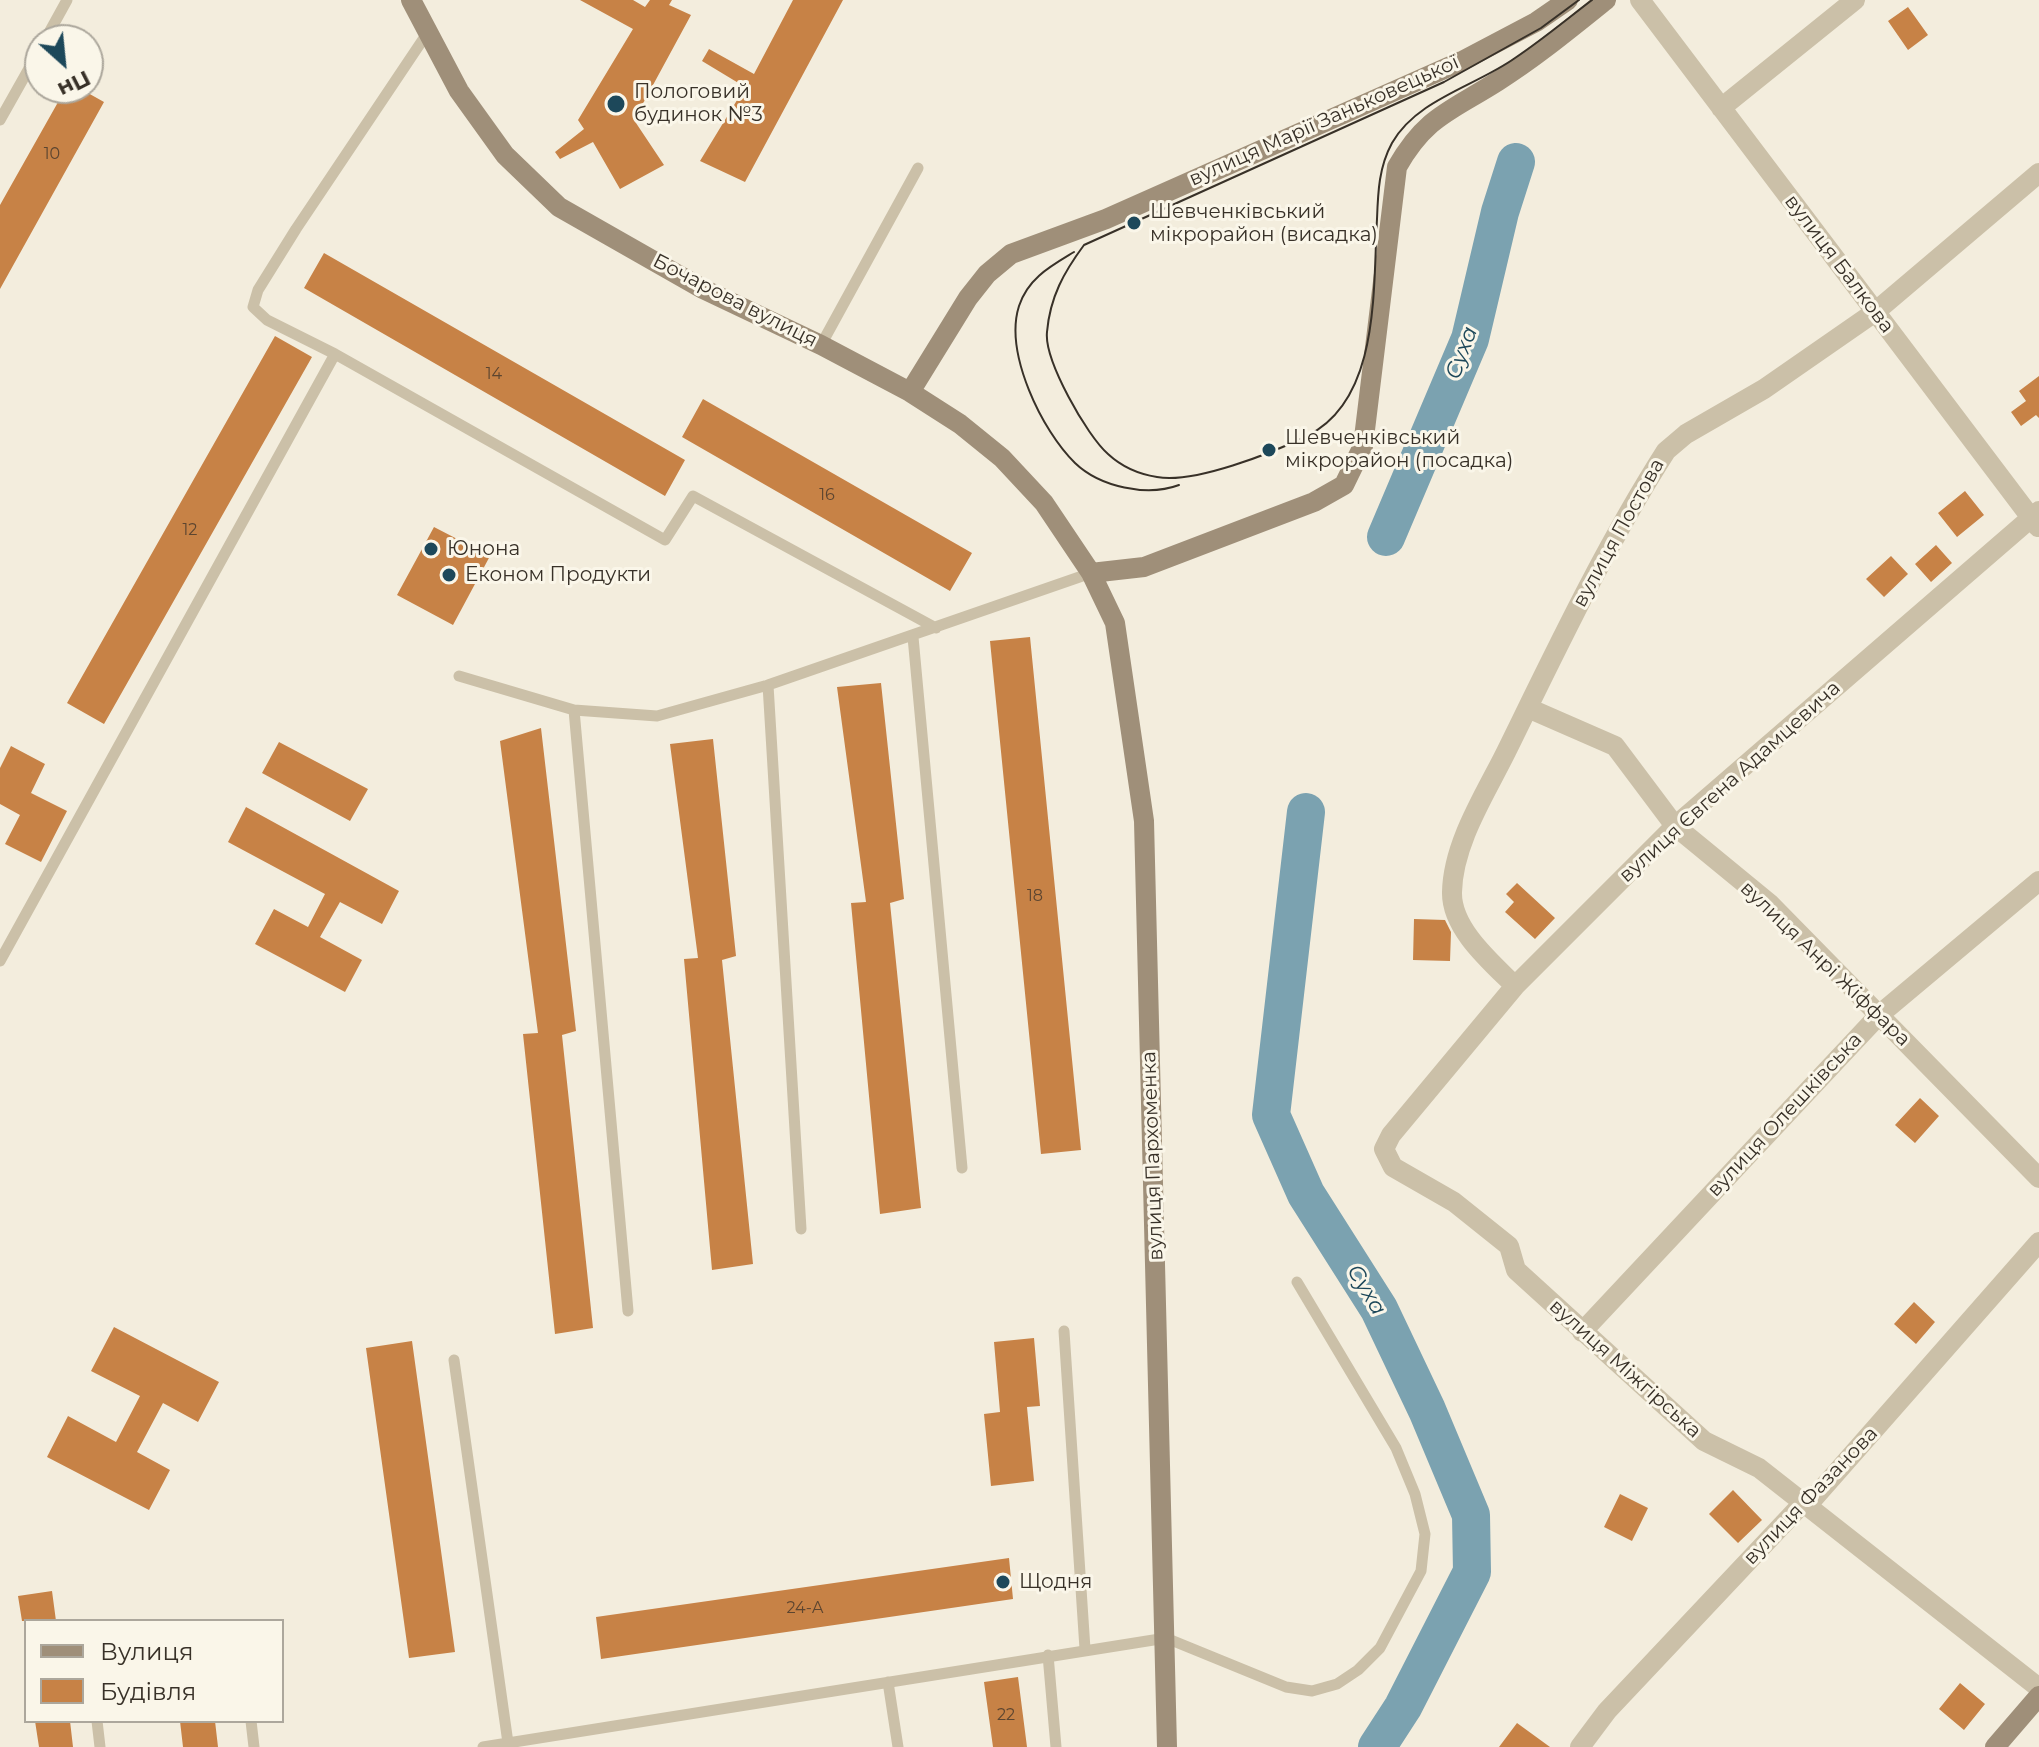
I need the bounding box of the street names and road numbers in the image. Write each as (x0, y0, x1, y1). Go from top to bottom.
street label: вулиця Марії Заньковецької (1185, 51, 1463, 191)
street label: вулиця Балкова (1779, 190, 1899, 338)
street label: Бочарова вулиця (649, 249, 821, 353)
street label: вулиця Постова (1568, 455, 1670, 611)
street label: вулиця Євгена Адамцевича (1614, 676, 1846, 888)
street label: вулиця Анрі Жіффара (1735, 877, 1915, 1051)
street label: вулиця Олешківська (1703, 1028, 1867, 1202)
street label: вулиця Пархоменка (1137, 1051, 1169, 1261)
street label: вулиця Міжгірська (1544, 1295, 1706, 1443)
street label: вулиця Фазанова (1739, 1422, 1883, 1570)

